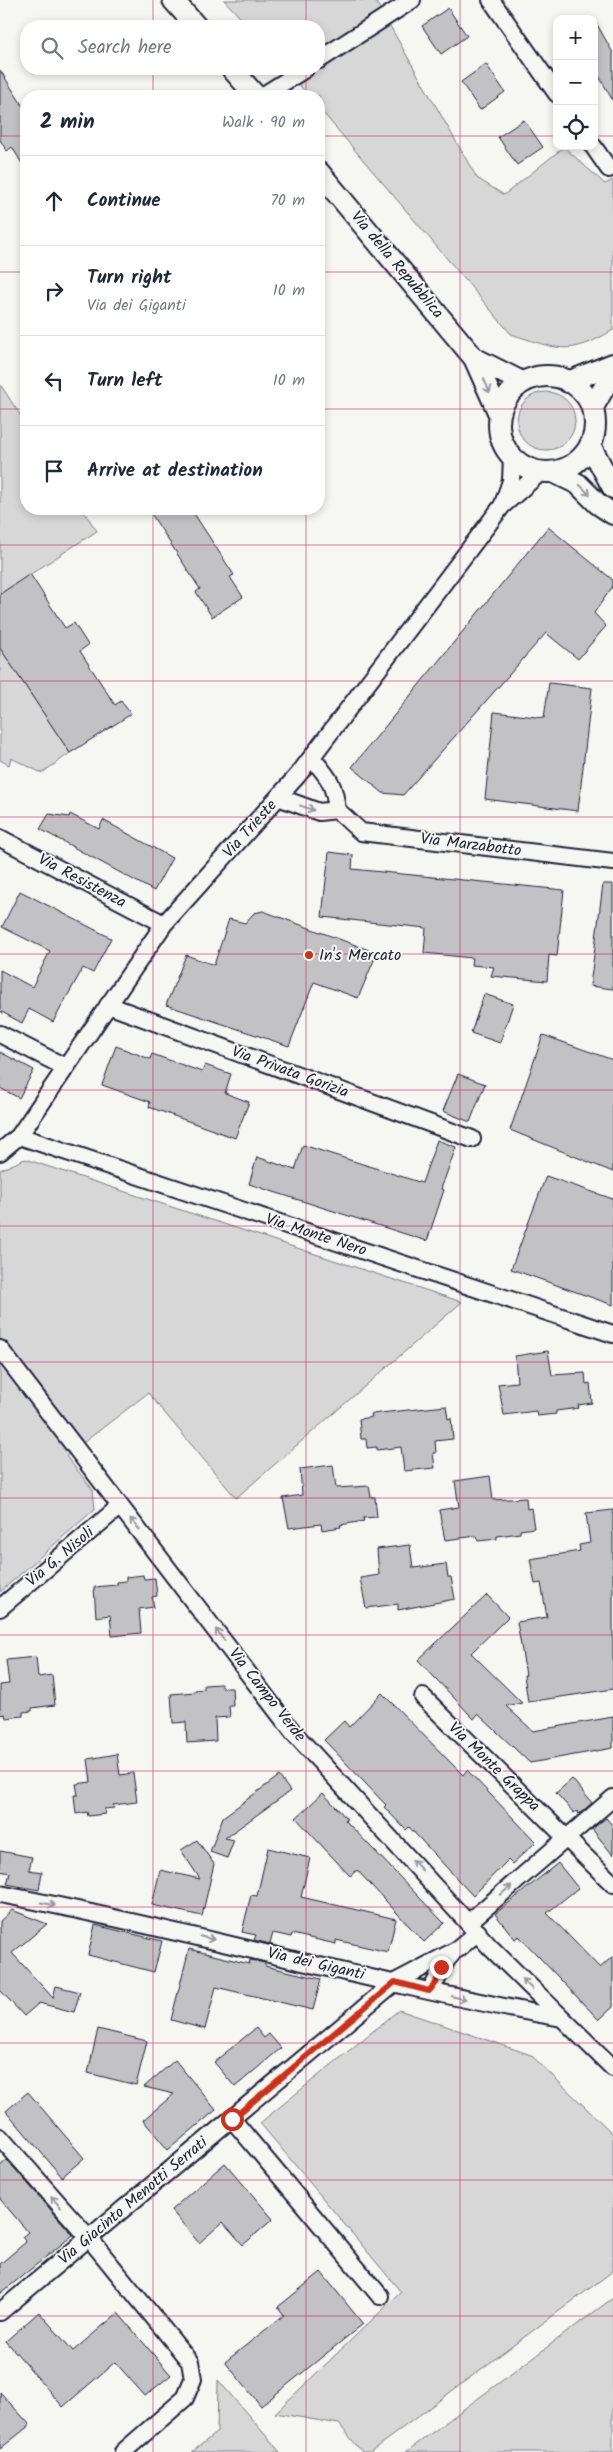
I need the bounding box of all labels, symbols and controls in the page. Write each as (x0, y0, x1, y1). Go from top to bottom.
map controls (553, 15, 598, 150)
button: + (553, 15, 598, 60)
search box (20, 20, 325, 75)
text: Search here (78, 33, 172, 63)
icon: search (38, 34, 66, 62)
button: − (553, 60, 598, 105)
button: locate (553, 105, 598, 150)
text: 2 min (40, 106, 95, 139)
text: Walk · 90 m (222, 110, 305, 135)
text: Continue (87, 186, 160, 216)
icon: ahead (40, 187, 68, 215)
text: 70 m (270, 188, 305, 213)
street label: Via della Repubblica (344, 206, 450, 324)
text: Turn right (87, 263, 172, 293)
icon: right (40, 277, 68, 305)
text: 10 m (273, 278, 305, 303)
text: Via dei Giganti (87, 293, 186, 318)
text: Turn left (87, 366, 162, 396)
icon: left (40, 367, 68, 395)
text: 10 m (273, 368, 305, 393)
one-way arrow (482, 378, 492, 393)
text: Arrive at destination (87, 456, 263, 486)
icon: arrive (40, 457, 68, 485)
one-way arrow (579, 484, 591, 497)
street label: Via Trieste (217, 794, 283, 864)
one-way arrow (299, 803, 314, 813)
street label: Via Marzabotto (419, 826, 523, 864)
street label: Via Resistenza (33, 847, 131, 915)
place label: In's Mercato (319, 943, 401, 968)
marker: In's Mercato (303, 949, 315, 961)
street label: Via Privata Gorizia (228, 1039, 352, 1105)
street label: Via Monte Nero (262, 1207, 370, 1263)
one-way arrow (130, 1518, 141, 1531)
street label: Via G. Nisoli (20, 1520, 101, 1593)
one-way arrow (215, 1629, 226, 1642)
street label: Via Campo Verde (222, 1643, 312, 1747)
street label: Via Monte Grappa (442, 1716, 546, 1818)
one-way arrow (411, 1858, 423, 1871)
one-way arrow (499, 1884, 512, 1895)
one-way arrow (39, 1900, 55, 1909)
one-way arrow (198, 1934, 214, 1943)
street label: Via dei Giganti (265, 1941, 368, 1988)
route end (430, 1956, 453, 1979)
one-way arrow (521, 1978, 533, 1990)
one-way arrow (451, 1994, 467, 2003)
route start (221, 2108, 244, 2131)
street label: Via Giacinto Menotti Serrati (53, 2130, 214, 2271)
one-way arrow (51, 2195, 62, 2208)

